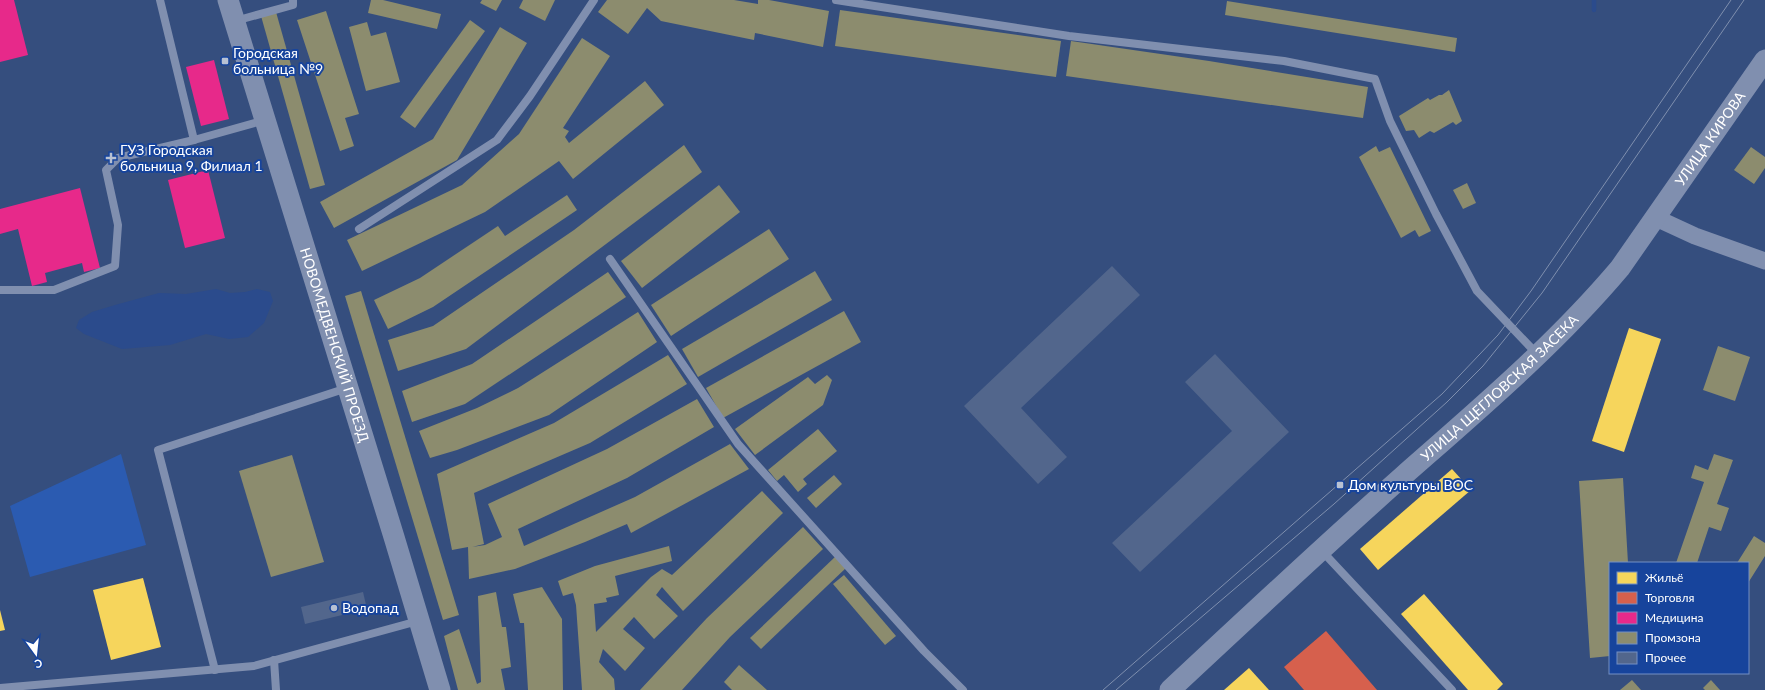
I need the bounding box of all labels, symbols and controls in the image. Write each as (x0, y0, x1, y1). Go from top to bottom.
place label: Городская больница №9 (233, 44, 323, 77)
marker: Городская больница №9 (220, 56, 230, 66)
street label: УЛИЦА КИРОВА (1671, 87, 1749, 189)
place label: ГУЗ Городская больница 9, Филиал 1 (120, 141, 263, 174)
marker: ГУЗ Городская больница 9, Филиал 1 (105, 152, 117, 164)
street label: НОВОМЕДВЕНСКИЙ ПРОЕЗД (297, 245, 373, 444)
street label: УЛИЦА ЩЕГЛОВСКАЯ ЗАСЕКА (1417, 310, 1582, 465)
place label: Дом культуры ВОС (1348, 476, 1474, 493)
marker: Дом культуры ВОС (1335, 480, 1345, 490)
legend (1609, 562, 1749, 674)
text: Жильё (1645, 570, 1683, 585)
text: Торговля (1645, 590, 1695, 605)
place label: Водопад (342, 599, 399, 616)
marker: Водопад (329, 603, 339, 613)
text: Медицина (1645, 610, 1703, 625)
text: Промзона (1645, 630, 1701, 645)
north arrow (16, 634, 56, 674)
text: Прочее (1645, 650, 1686, 665)
text: С (33, 657, 44, 672)

